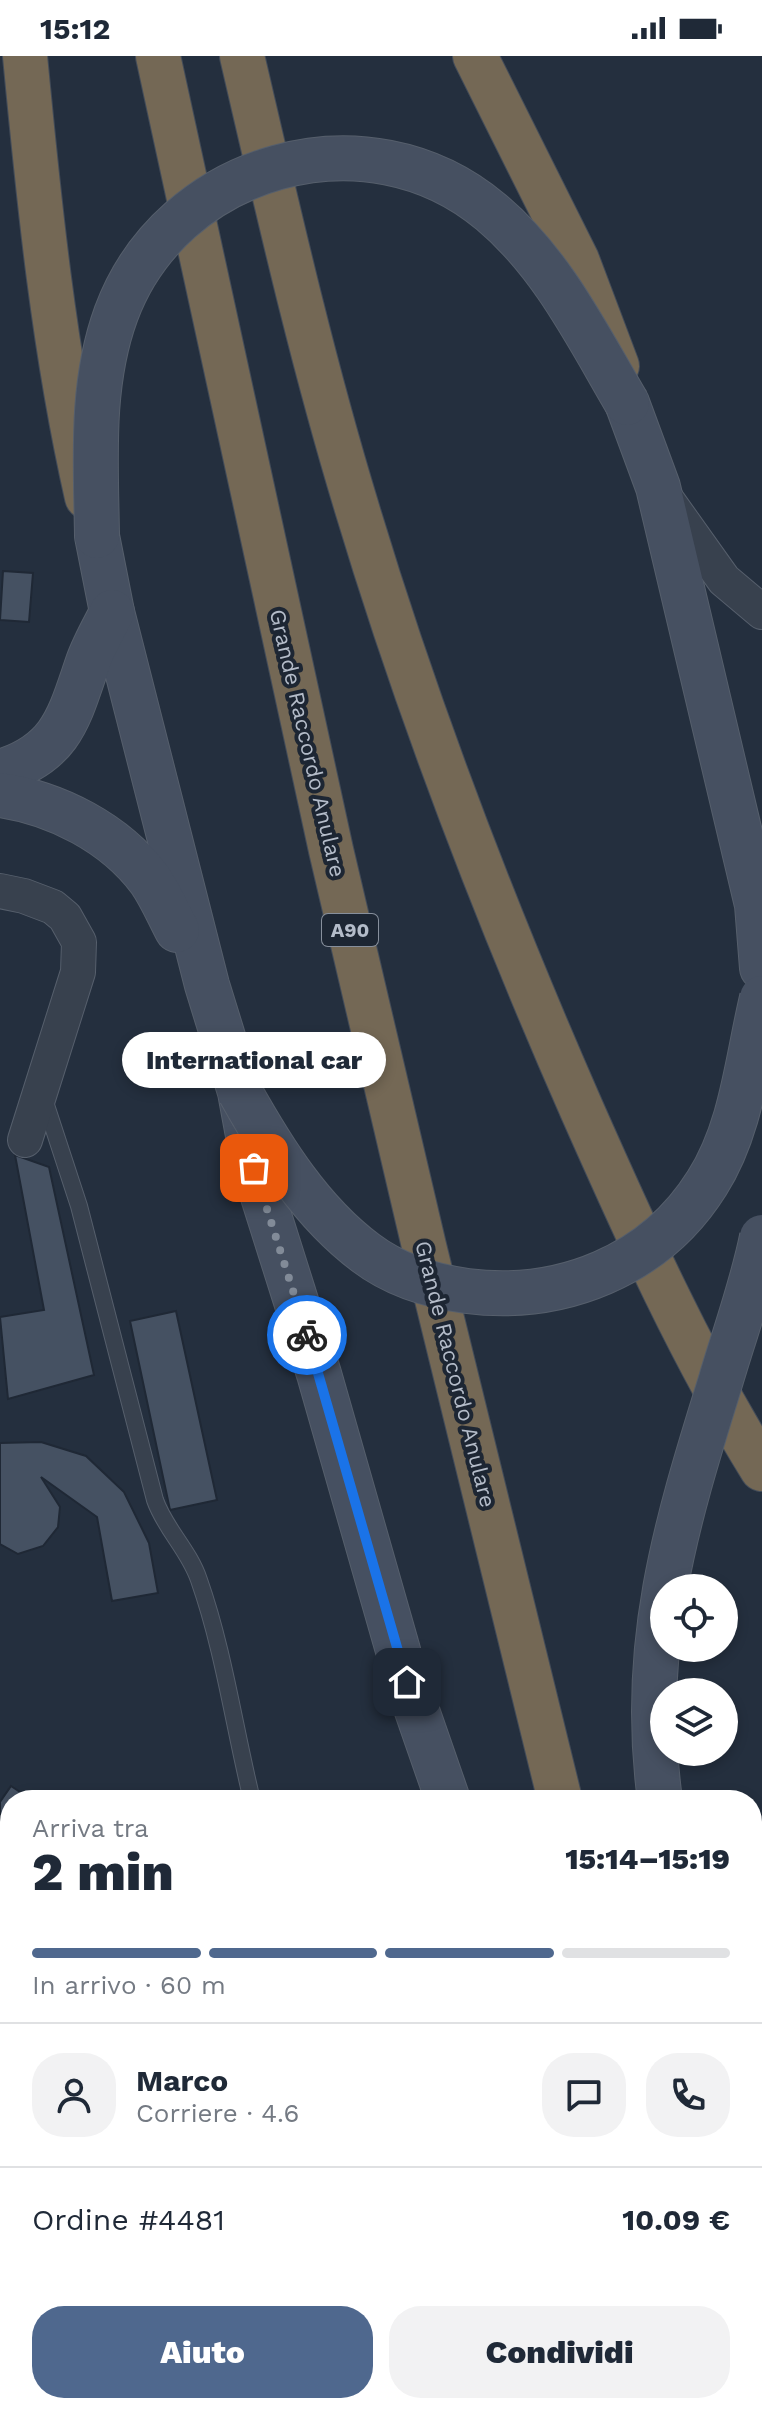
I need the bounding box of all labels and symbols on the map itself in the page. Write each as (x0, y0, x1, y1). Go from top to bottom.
street label: Grande Raccordo Anulare (265, 607, 351, 879)
road number: A90 (322, 914, 378, 946)
callout: International car (122, 1032, 386, 1088)
pin (220, 1134, 288, 1202)
street label: Grande Raccordo Anulare (410, 1238, 501, 1510)
courier (267, 1295, 347, 1375)
pin (373, 1648, 441, 1716)

